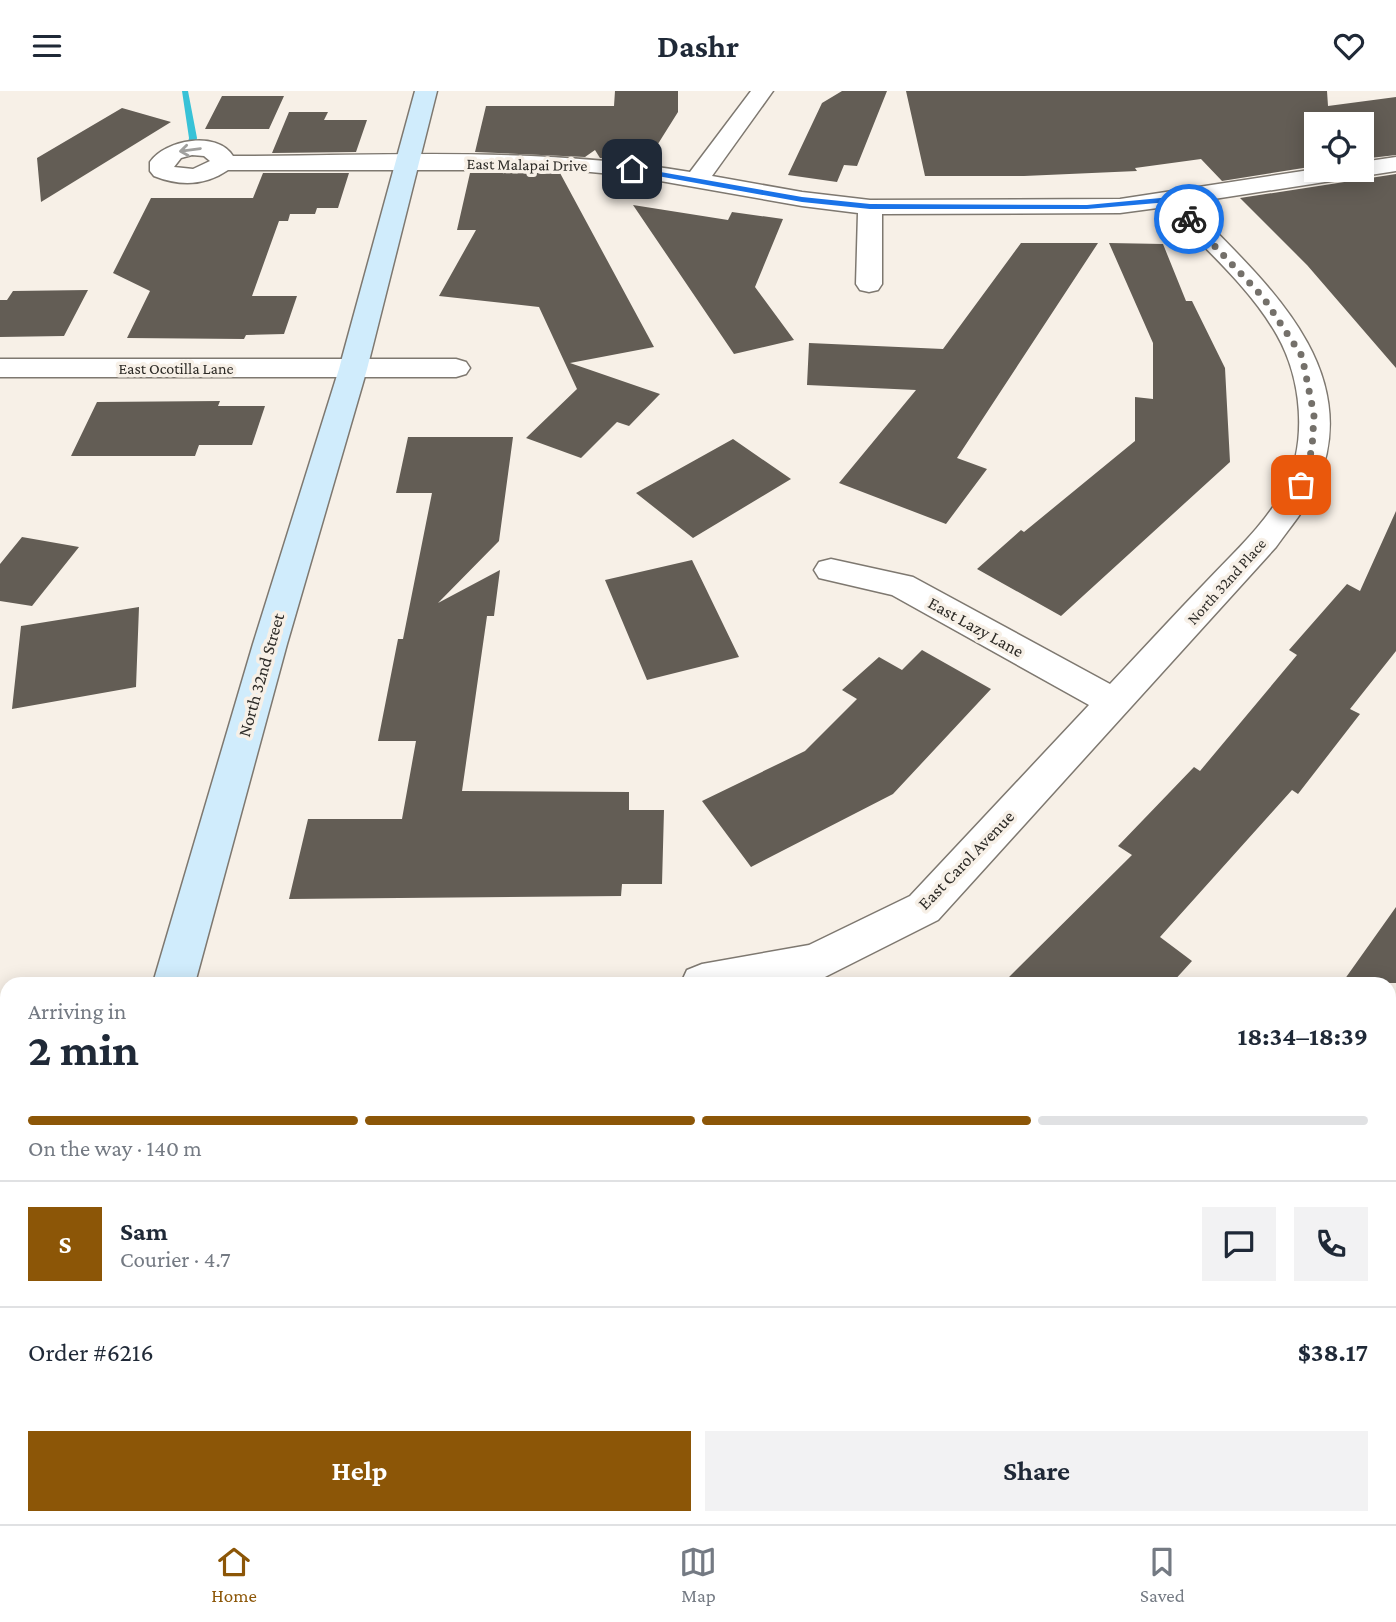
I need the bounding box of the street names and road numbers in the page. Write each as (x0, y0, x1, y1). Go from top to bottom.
street label: East Malapai Drive (466, 155, 588, 175)
street label: East Ocotilla Lane (118, 360, 234, 377)
street label: North 32nd Place (1183, 535, 1269, 628)
street label: East Lazy Lane (925, 593, 1027, 661)
street label: North 32nd Street (234, 610, 289, 739)
street label: East Carol Avenue (914, 806, 1018, 914)

